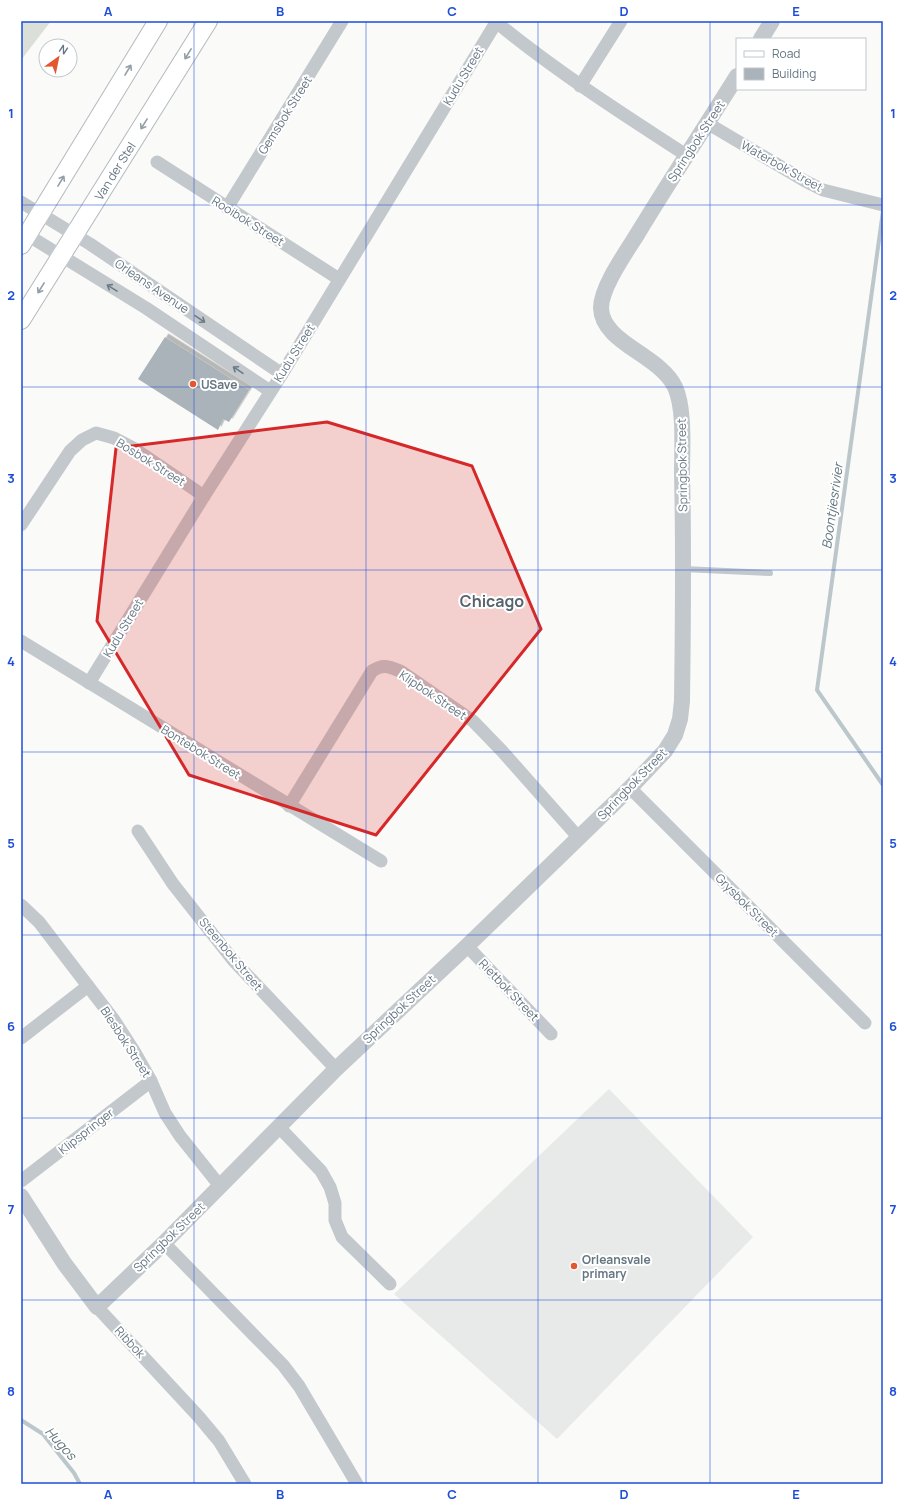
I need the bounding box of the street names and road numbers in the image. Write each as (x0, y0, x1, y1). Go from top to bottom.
street label: Kudu Street (439, 43, 487, 109)
street label: Gemsbok Street (254, 72, 316, 157)
street label: Springbok Street (663, 97, 729, 185)
street label: Waterbok Street (738, 136, 826, 196)
street label: Van der Stel (90, 139, 140, 203)
street label: Rooibok Street (209, 192, 288, 250)
street label: Orleans Avenue (111, 255, 193, 317)
street label: Kudu Street (269, 320, 319, 385)
street label: Springbok Street (673, 418, 691, 512)
street label: Bosbok Street (113, 434, 189, 490)
street label: Kudu Street (99, 595, 147, 661)
street label: Klipbok Street (396, 666, 470, 724)
street label: Bontebok Street (158, 721, 244, 783)
street label: Springbok Street (593, 744, 671, 824)
street label: Grysbok Street (712, 870, 783, 941)
street label: Steenbok Street (195, 914, 267, 994)
street label: Rietbok Street (475, 955, 543, 1025)
street label: Springbok Street (359, 971, 439, 1047)
street label: Blesbok Street (97, 1003, 155, 1081)
street label: Klipspringer (55, 1104, 118, 1158)
street label: Springbok Street (129, 1198, 209, 1276)
street label: Ribbok (111, 1322, 150, 1362)

